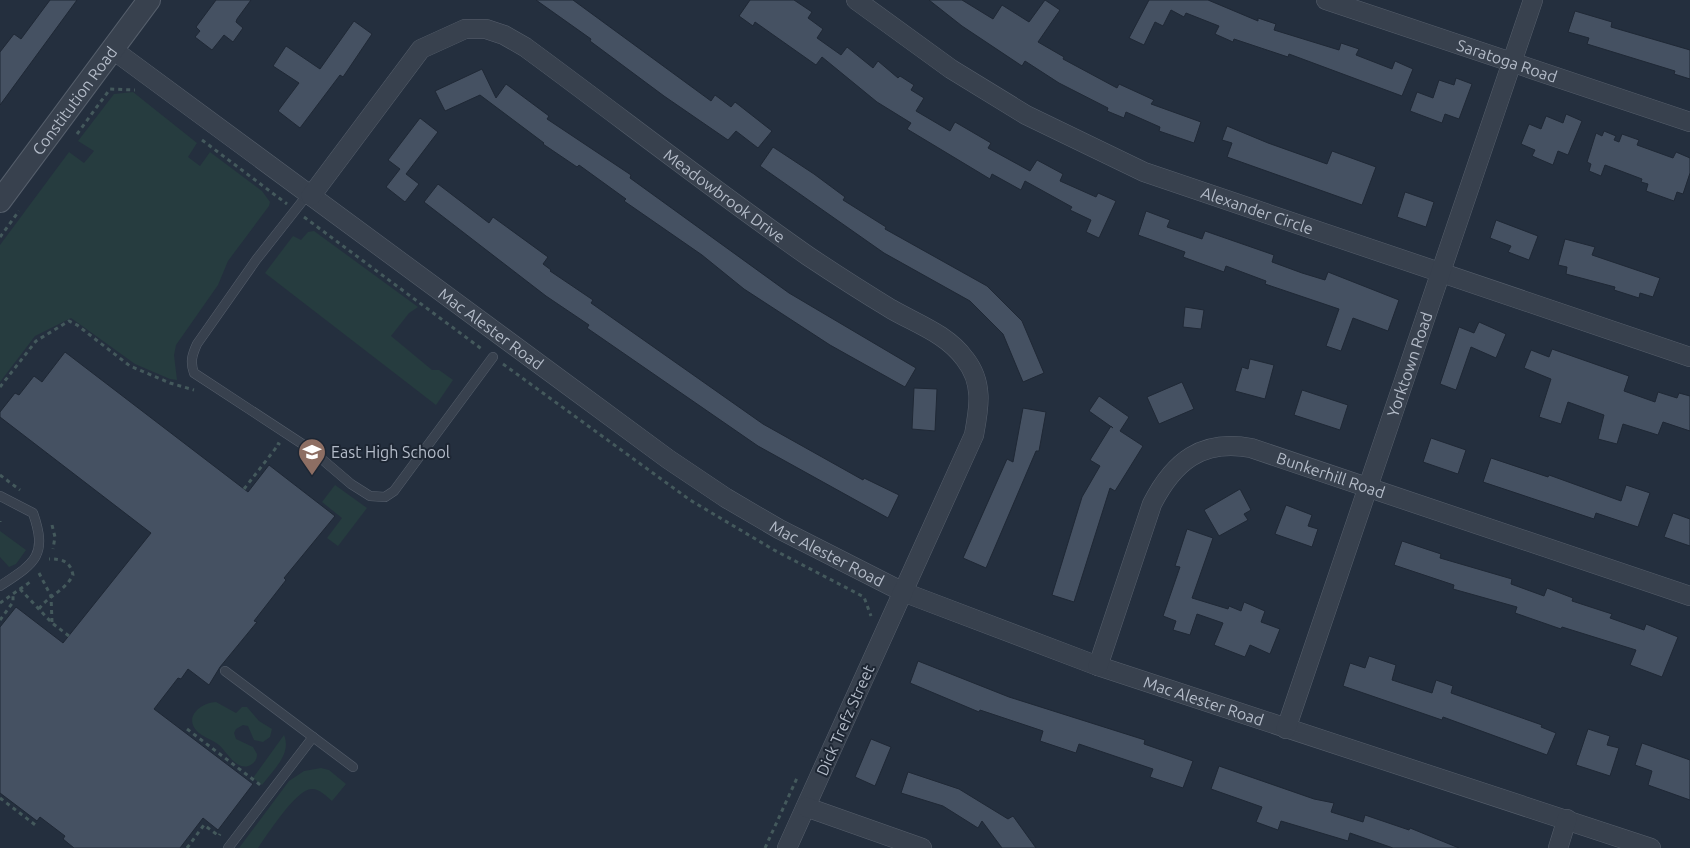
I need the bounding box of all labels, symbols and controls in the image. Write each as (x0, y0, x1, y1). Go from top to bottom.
street label: Saratoga Road (1455, 36, 1560, 86)
street label: Constitution Road (28, 43, 120, 158)
street label: Meadowbrook Drive (660, 145, 789, 246)
street label: Alexander Circle (1199, 183, 1316, 238)
street label: Mac Alester Road (435, 284, 547, 373)
street label: Yorktown Road (1383, 309, 1436, 419)
school or university icon: East High School (297, 437, 327, 476)
place label: East High School (331, 443, 450, 461)
street label: Bunkerhill Road (1274, 448, 1387, 502)
street label: Mac Alester Road (767, 517, 887, 590)
street label: Dick Trefz Street (812, 661, 878, 778)
street label: Mac Alester Road (1141, 673, 1266, 729)

